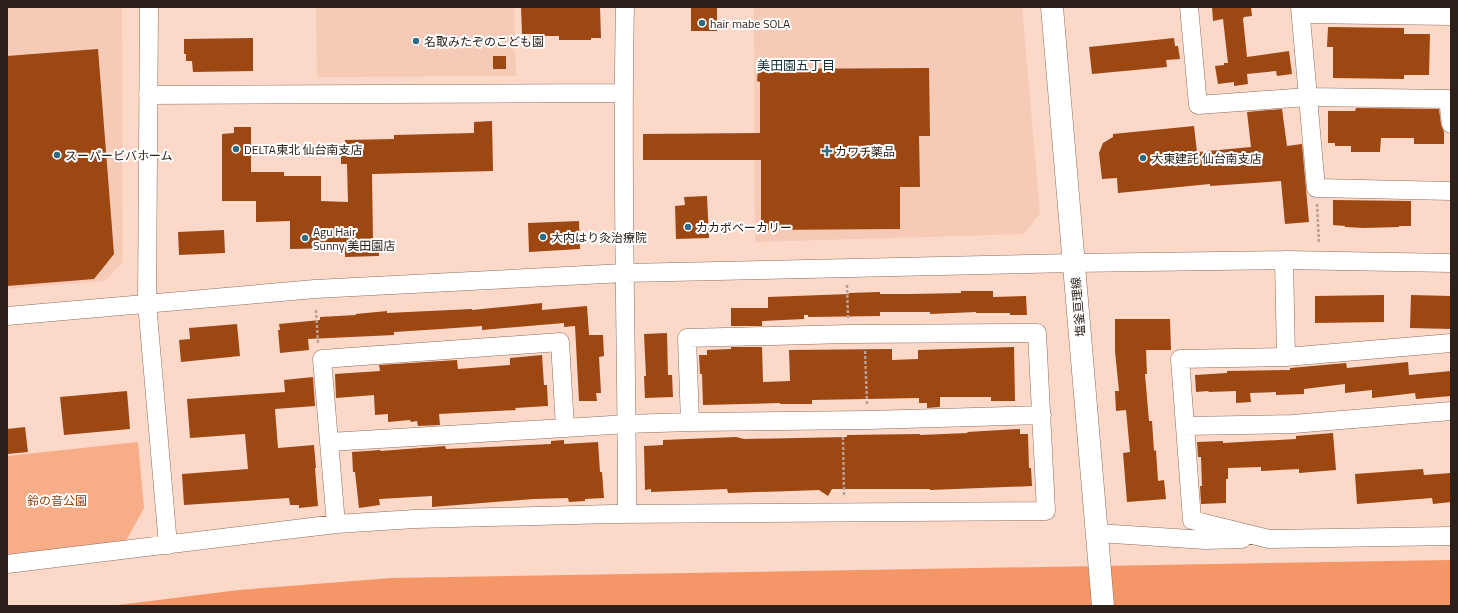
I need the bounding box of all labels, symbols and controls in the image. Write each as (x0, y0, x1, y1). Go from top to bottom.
place label: hair mabe SOLA (710, 14, 790, 33)
marker: hair mabe SOLA (697, 18, 707, 28)
place label: 名取みたぞのこども園 (424, 32, 544, 51)
marker: 名取みたぞのこども園 (411, 36, 421, 46)
district label: 美田園五丁目 (757, 55, 835, 75)
place label: DELTA東北 仙台南支店 (244, 140, 363, 159)
place label: カワチ薬品 (835, 142, 895, 161)
marker: DELTA東北 仙台南支店 (231, 144, 241, 154)
place label: スーパービバホーム (65, 146, 173, 165)
marker: カワチ薬品 (822, 146, 832, 156)
place label: 大東建託 仙台南支店 (1151, 149, 1262, 168)
marker: スーパービバホーム (52, 150, 62, 160)
marker: 大東建託 仙台南支店 (1138, 153, 1148, 163)
place label: カカポベーカリー (696, 218, 792, 237)
place label: Agu Hair Sunny 美田園店 (313, 222, 395, 255)
marker: カカポベーカリー (683, 222, 693, 232)
place label: 大内はり灸治療院 (551, 228, 647, 247)
marker: 大内はり灸治療院 (538, 232, 548, 242)
marker: Agu Hair Sunny 美田園店 (300, 233, 310, 243)
street label: 塩釜亘理線 (1066, 276, 1090, 338)
park label: 鈴の音公園 (27, 491, 87, 510)

